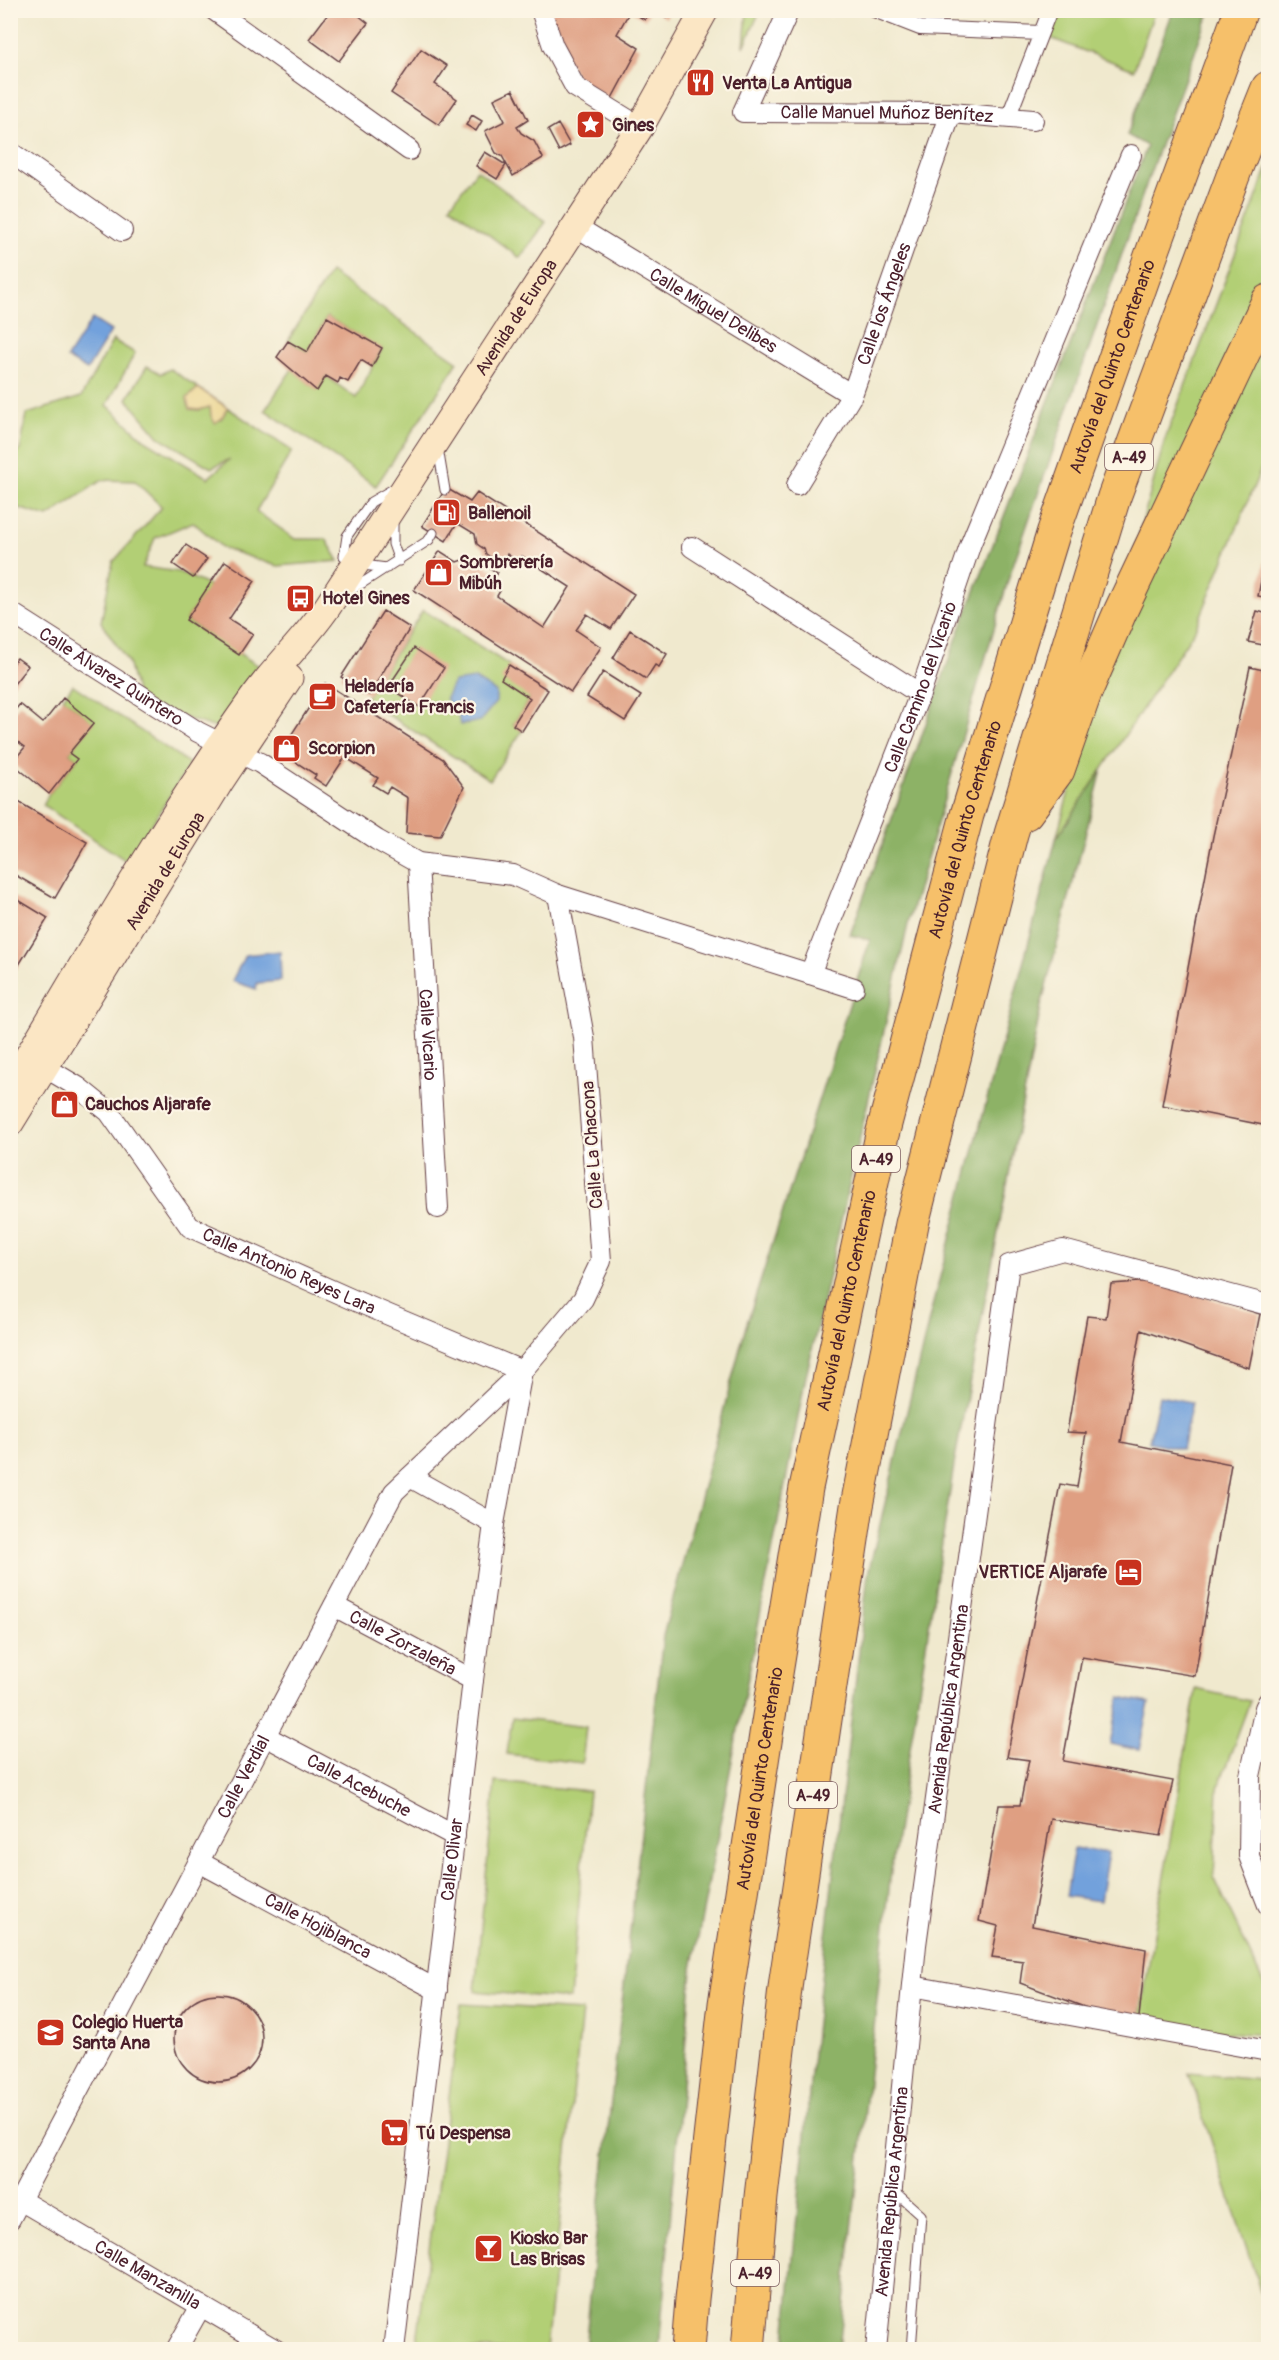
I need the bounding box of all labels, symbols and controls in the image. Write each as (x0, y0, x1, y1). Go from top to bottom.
restaurant icon: Venta La Antigua (685, 67, 717, 99)
place label: Venta La Antigua (722, 72, 853, 95)
street label: Calle Manuel Muñoz Benítez (781, 101, 994, 129)
place icon: Gines (575, 109, 607, 141)
place label: Gines (612, 114, 655, 137)
street label: Calle los Ángeles (852, 240, 917, 368)
street label: Avenida de Europa (470, 255, 563, 380)
street label: Autovía del Quinto Centenario (1064, 256, 1161, 477)
street label: Calle Miguel Delibes (645, 263, 781, 359)
road number: A-49 (1105, 444, 1153, 470)
fuel station icon: Ballenoil (431, 497, 463, 529)
place label: Ballenoil (468, 502, 531, 525)
place label: Sombrerería Mibúh (459, 551, 554, 595)
shop icon: Sombrerería Mibúh (422, 556, 454, 588)
bus stop icon: Hotel Gines (285, 582, 317, 614)
place label: Hotel Gines (322, 587, 410, 610)
street label: Calle Camino del Vicario (879, 598, 962, 776)
street label: Calle Álvarez Quintero (34, 622, 188, 732)
place label: Heladería Cafetería Francis (344, 675, 475, 719)
cafe icon: Heladería Cafetería Francis (307, 680, 339, 712)
street label: Autovía del Quinto Centenario (924, 717, 1007, 941)
shop icon: Scorpion (271, 732, 303, 764)
place label: Scorpion (308, 737, 375, 760)
street label: Avenida de Europa (120, 808, 211, 935)
street label: Calle Vicario (413, 988, 442, 1082)
street label: Calle La Chacona (577, 1080, 608, 1210)
shop icon: Cauchos Aljarafe (48, 1088, 80, 1120)
place label: Cauchos Aljarafe (85, 1093, 212, 1116)
road number: A-49 (852, 1146, 900, 1172)
street label: Autovía del Quinto Centenario (812, 1188, 882, 1413)
street label: Calle Antonio Reyes Lara (198, 1223, 379, 1320)
hotel icon: VERTICE Aljarafe (1112, 1556, 1144, 1588)
place label: VERTICE Aljarafe (979, 1561, 1108, 1584)
street label: Avenida República Argentina (923, 1603, 974, 1815)
street label: Calle Zorzaleña (345, 1605, 460, 1681)
street label: Autovía del Quinto Centenario (731, 1665, 789, 1892)
street label: Calle Verdial (212, 1731, 275, 1823)
street label: Calle Acebuche (302, 1749, 415, 1823)
road number: A-49 (789, 1782, 837, 1808)
street label: Calle Olivar (436, 1816, 469, 1902)
street label: Calle Hojiblanca (260, 1888, 375, 1964)
place label: Colegio Huerta Santa Ana (72, 2011, 184, 2055)
school or university icon: Colegio Huerta Santa Ana (35, 2016, 67, 2048)
street label: Avenida República Argentina (870, 2086, 914, 2298)
supermarket icon: Tú Despensa (379, 2117, 411, 2149)
place label: Tú Despensa (415, 2122, 511, 2145)
place label: Kiosko Bar Las Brisas (510, 2227, 588, 2271)
bar icon: Kiosko Bar Las Brisas (473, 2232, 505, 2264)
street label: Calle Manzanilla (90, 2235, 205, 2315)
road number: A-49 (731, 2260, 779, 2286)

